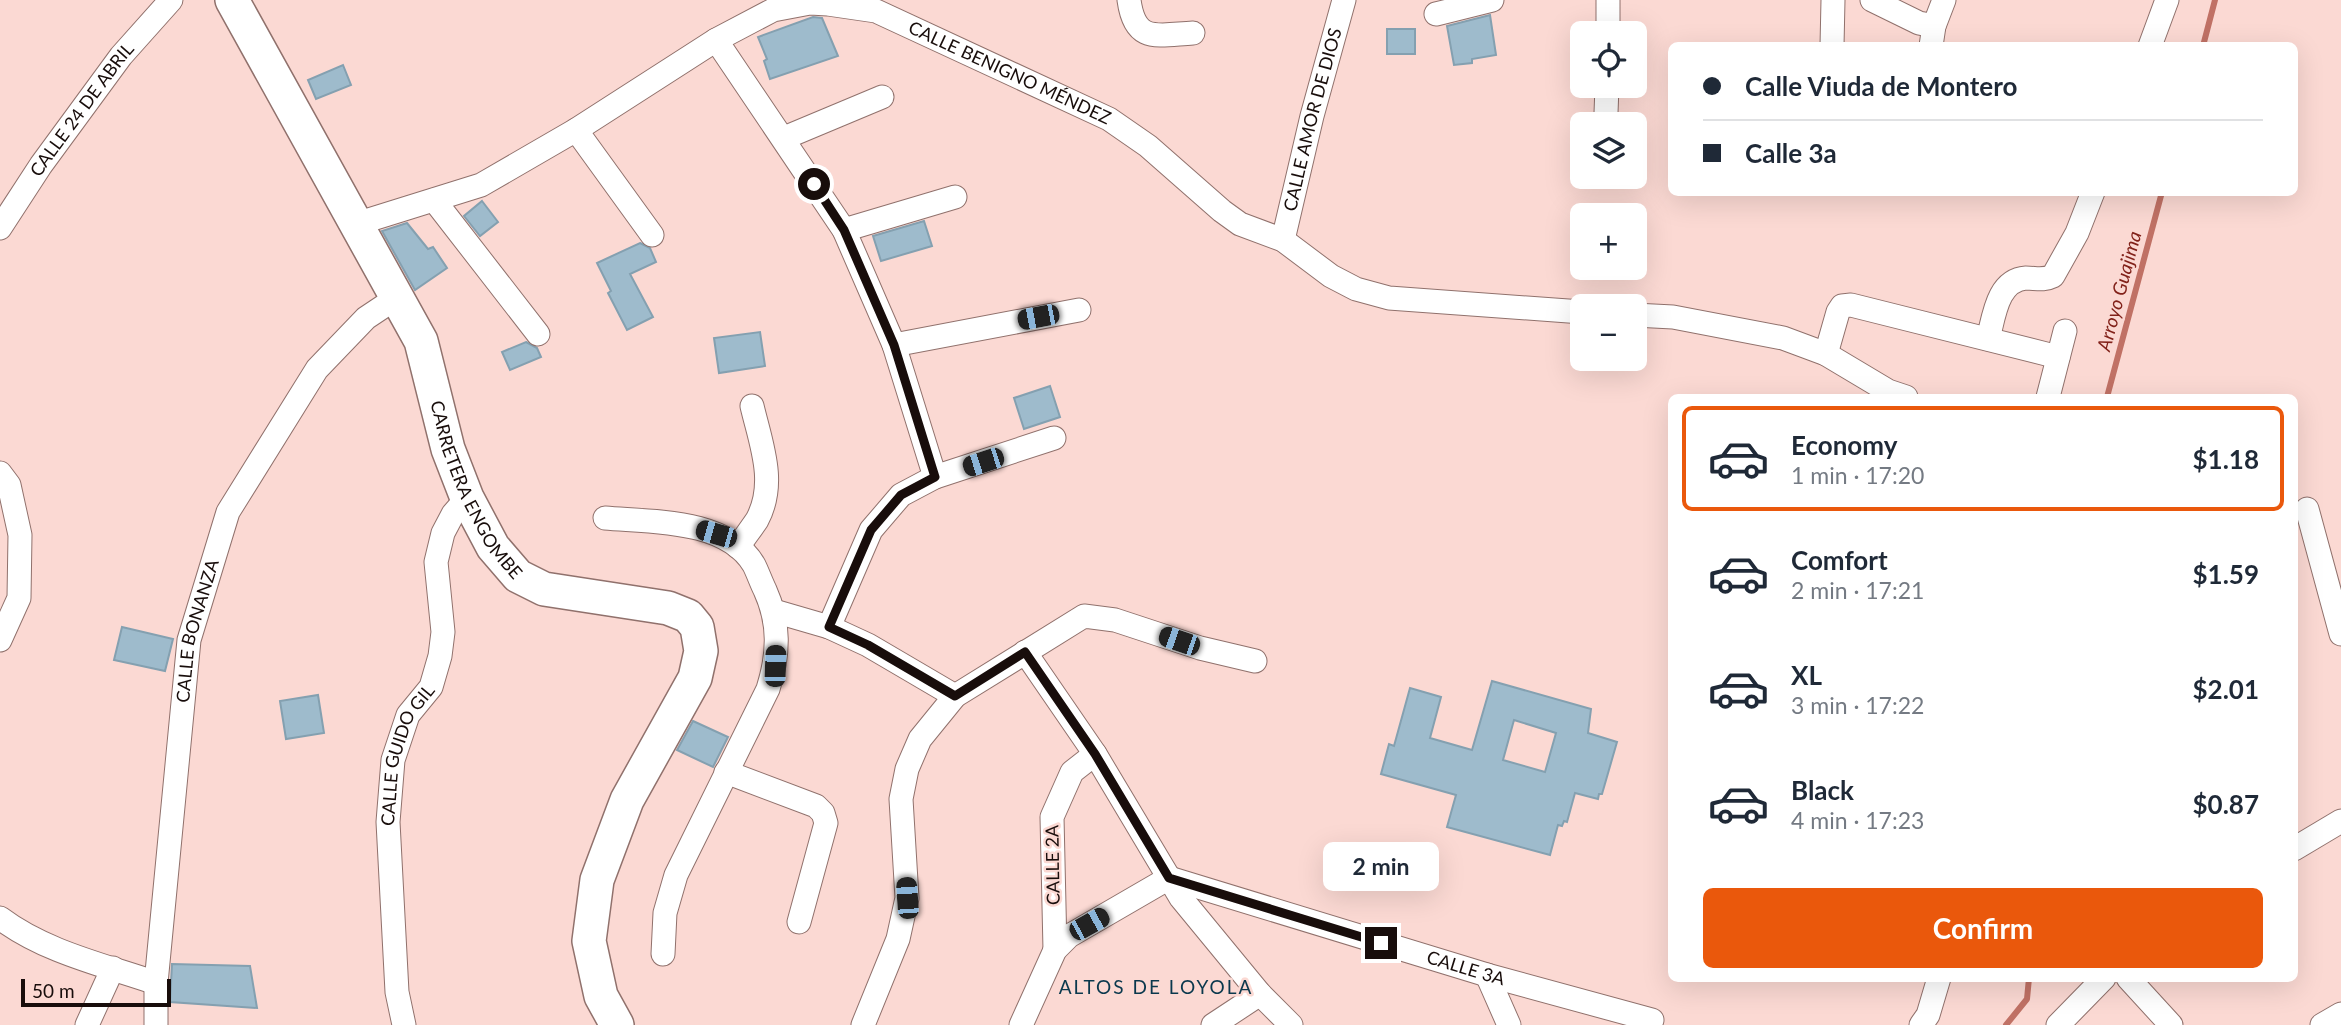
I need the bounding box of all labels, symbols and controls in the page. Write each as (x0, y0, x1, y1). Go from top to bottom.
street label: CALLE BENIGNO MÉNDEZ (905, 16, 1115, 128)
map controls (1570, 21, 1647, 371)
button: locate (1570, 21, 1647, 98)
street label: CALLE AMOR DE DIOS (1278, 25, 1346, 213)
street label: CALLE 24 DE ABRIL (25, 38, 138, 180)
text: Calle Viuda de Montero (1745, 70, 2017, 102)
button: layers (1570, 112, 1647, 189)
text: Calle 3a (1745, 137, 1837, 169)
route start (798, 168, 830, 200)
button: + (1570, 203, 1647, 280)
water label: Arroyo Guajima (2091, 228, 2146, 354)
button: − (1570, 294, 1647, 371)
car (1016, 303, 1061, 331)
street label: CARRETERA ENGOMBE (426, 398, 527, 583)
icon: car (1707, 427, 1770, 490)
text: Economy (1791, 429, 1897, 461)
text: $1.18 (2193, 443, 2259, 475)
car (960, 446, 1007, 478)
text: 1 min · 17:20 (1791, 461, 1924, 489)
car (693, 518, 740, 550)
icon: car (1707, 542, 1770, 605)
text: Comfort (1791, 544, 1888, 576)
street label: CALLE BONANZA (171, 556, 223, 704)
text: $1.59 (2193, 558, 2259, 590)
text: 2 min · 17:21 (1791, 576, 1924, 604)
car (1156, 624, 1203, 658)
car (764, 645, 787, 687)
icon: car (1707, 657, 1770, 720)
text: XL (1791, 659, 1822, 691)
text: $2.01 (2193, 673, 2259, 705)
street label: CALLE GUIDO GIL (376, 680, 439, 826)
text: 3 min · 17:22 (1791, 691, 1924, 719)
icon: car (1707, 772, 1770, 835)
text: Black (1791, 774, 1854, 806)
text: $0.87 (2193, 788, 2259, 820)
text: 4 min · 17:23 (1791, 806, 1924, 834)
street label: CALLE 2A (1040, 824, 1064, 905)
callout: 2 min (1323, 842, 1439, 890)
text: 2 min (1352, 852, 1410, 880)
car (896, 876, 919, 920)
button: Confirm (1703, 888, 2263, 968)
car (1066, 905, 1113, 943)
route end (1365, 927, 1397, 959)
street label: CALLE 3A (1424, 945, 1508, 990)
district label: ALTOS DE LOYOLA (1059, 975, 1253, 998)
scale bar (21, 976, 172, 1008)
text: 50 m (32, 979, 75, 1002)

